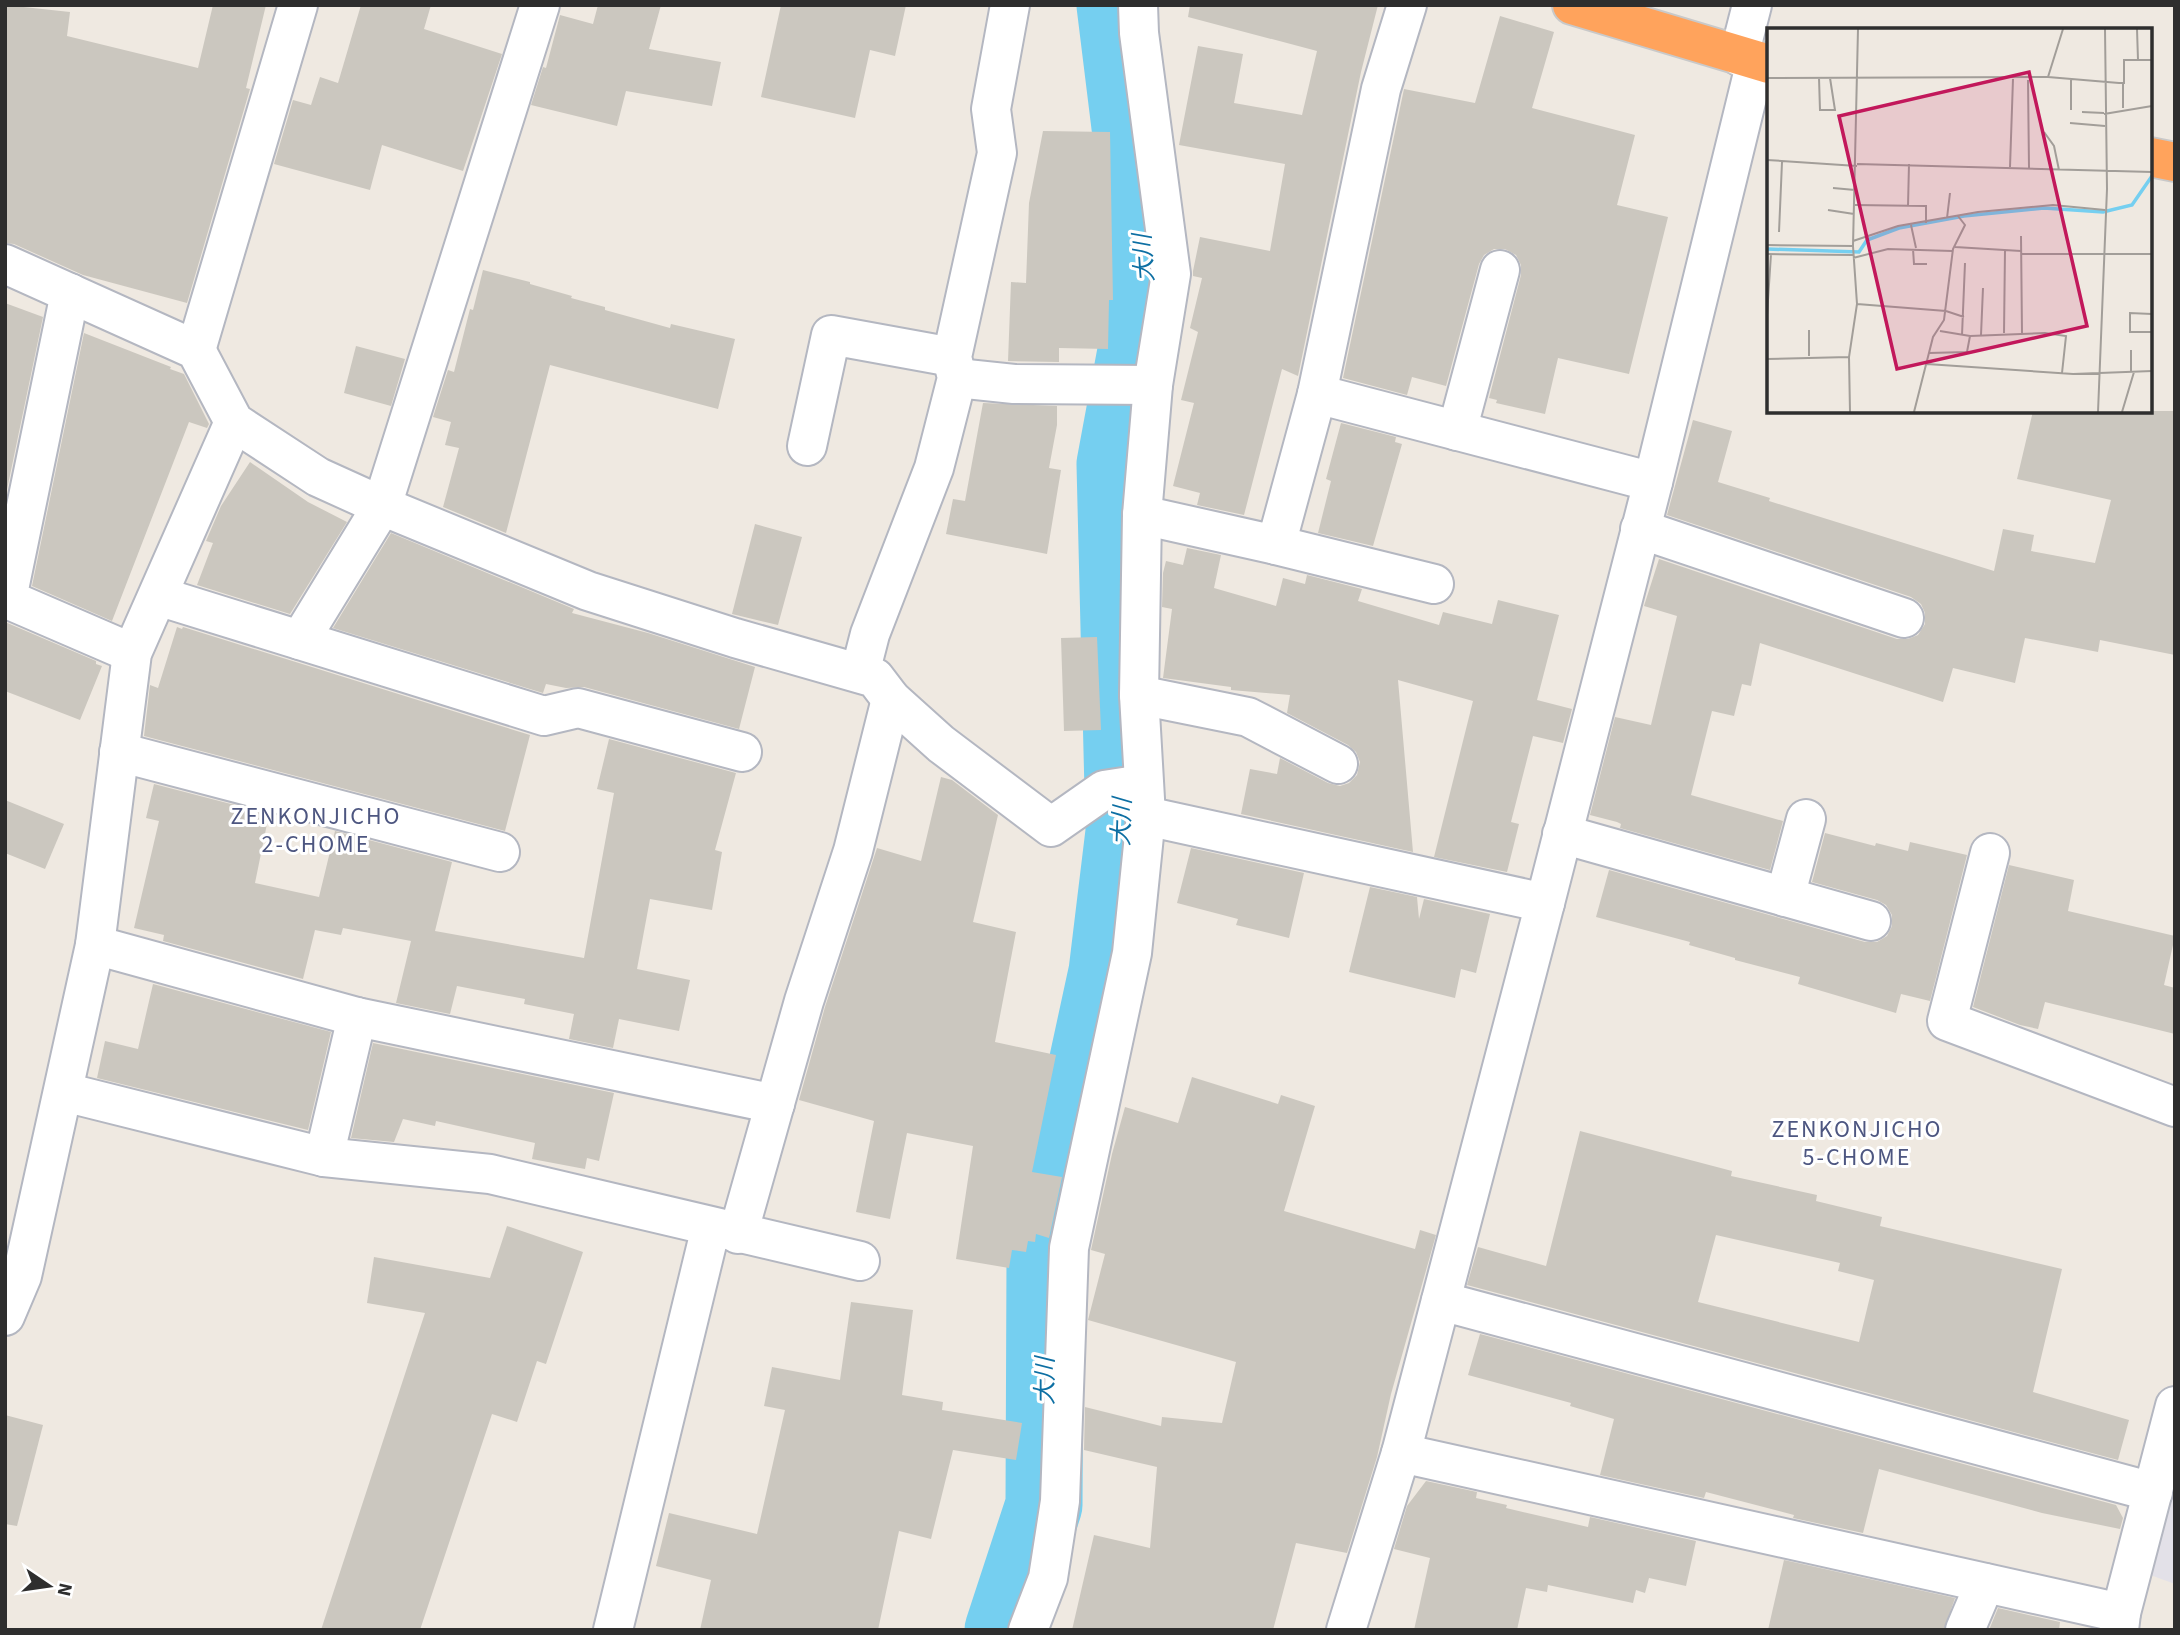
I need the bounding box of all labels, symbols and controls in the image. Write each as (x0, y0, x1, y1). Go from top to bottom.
inset map (1767, 28, 2152, 413)
water label: 大川 (1125, 230, 1163, 283)
water label: 大川 (1104, 794, 1140, 847)
district label: ZENKONJICHO 2-CHOME (230, 799, 402, 862)
district label: ZENKONJICHO 5-CHOME (1771, 1112, 1943, 1175)
water label: 大川 (1028, 1354, 1063, 1405)
north arrow (14, 1551, 84, 1621)
text: N (50, 1580, 79, 1599)

